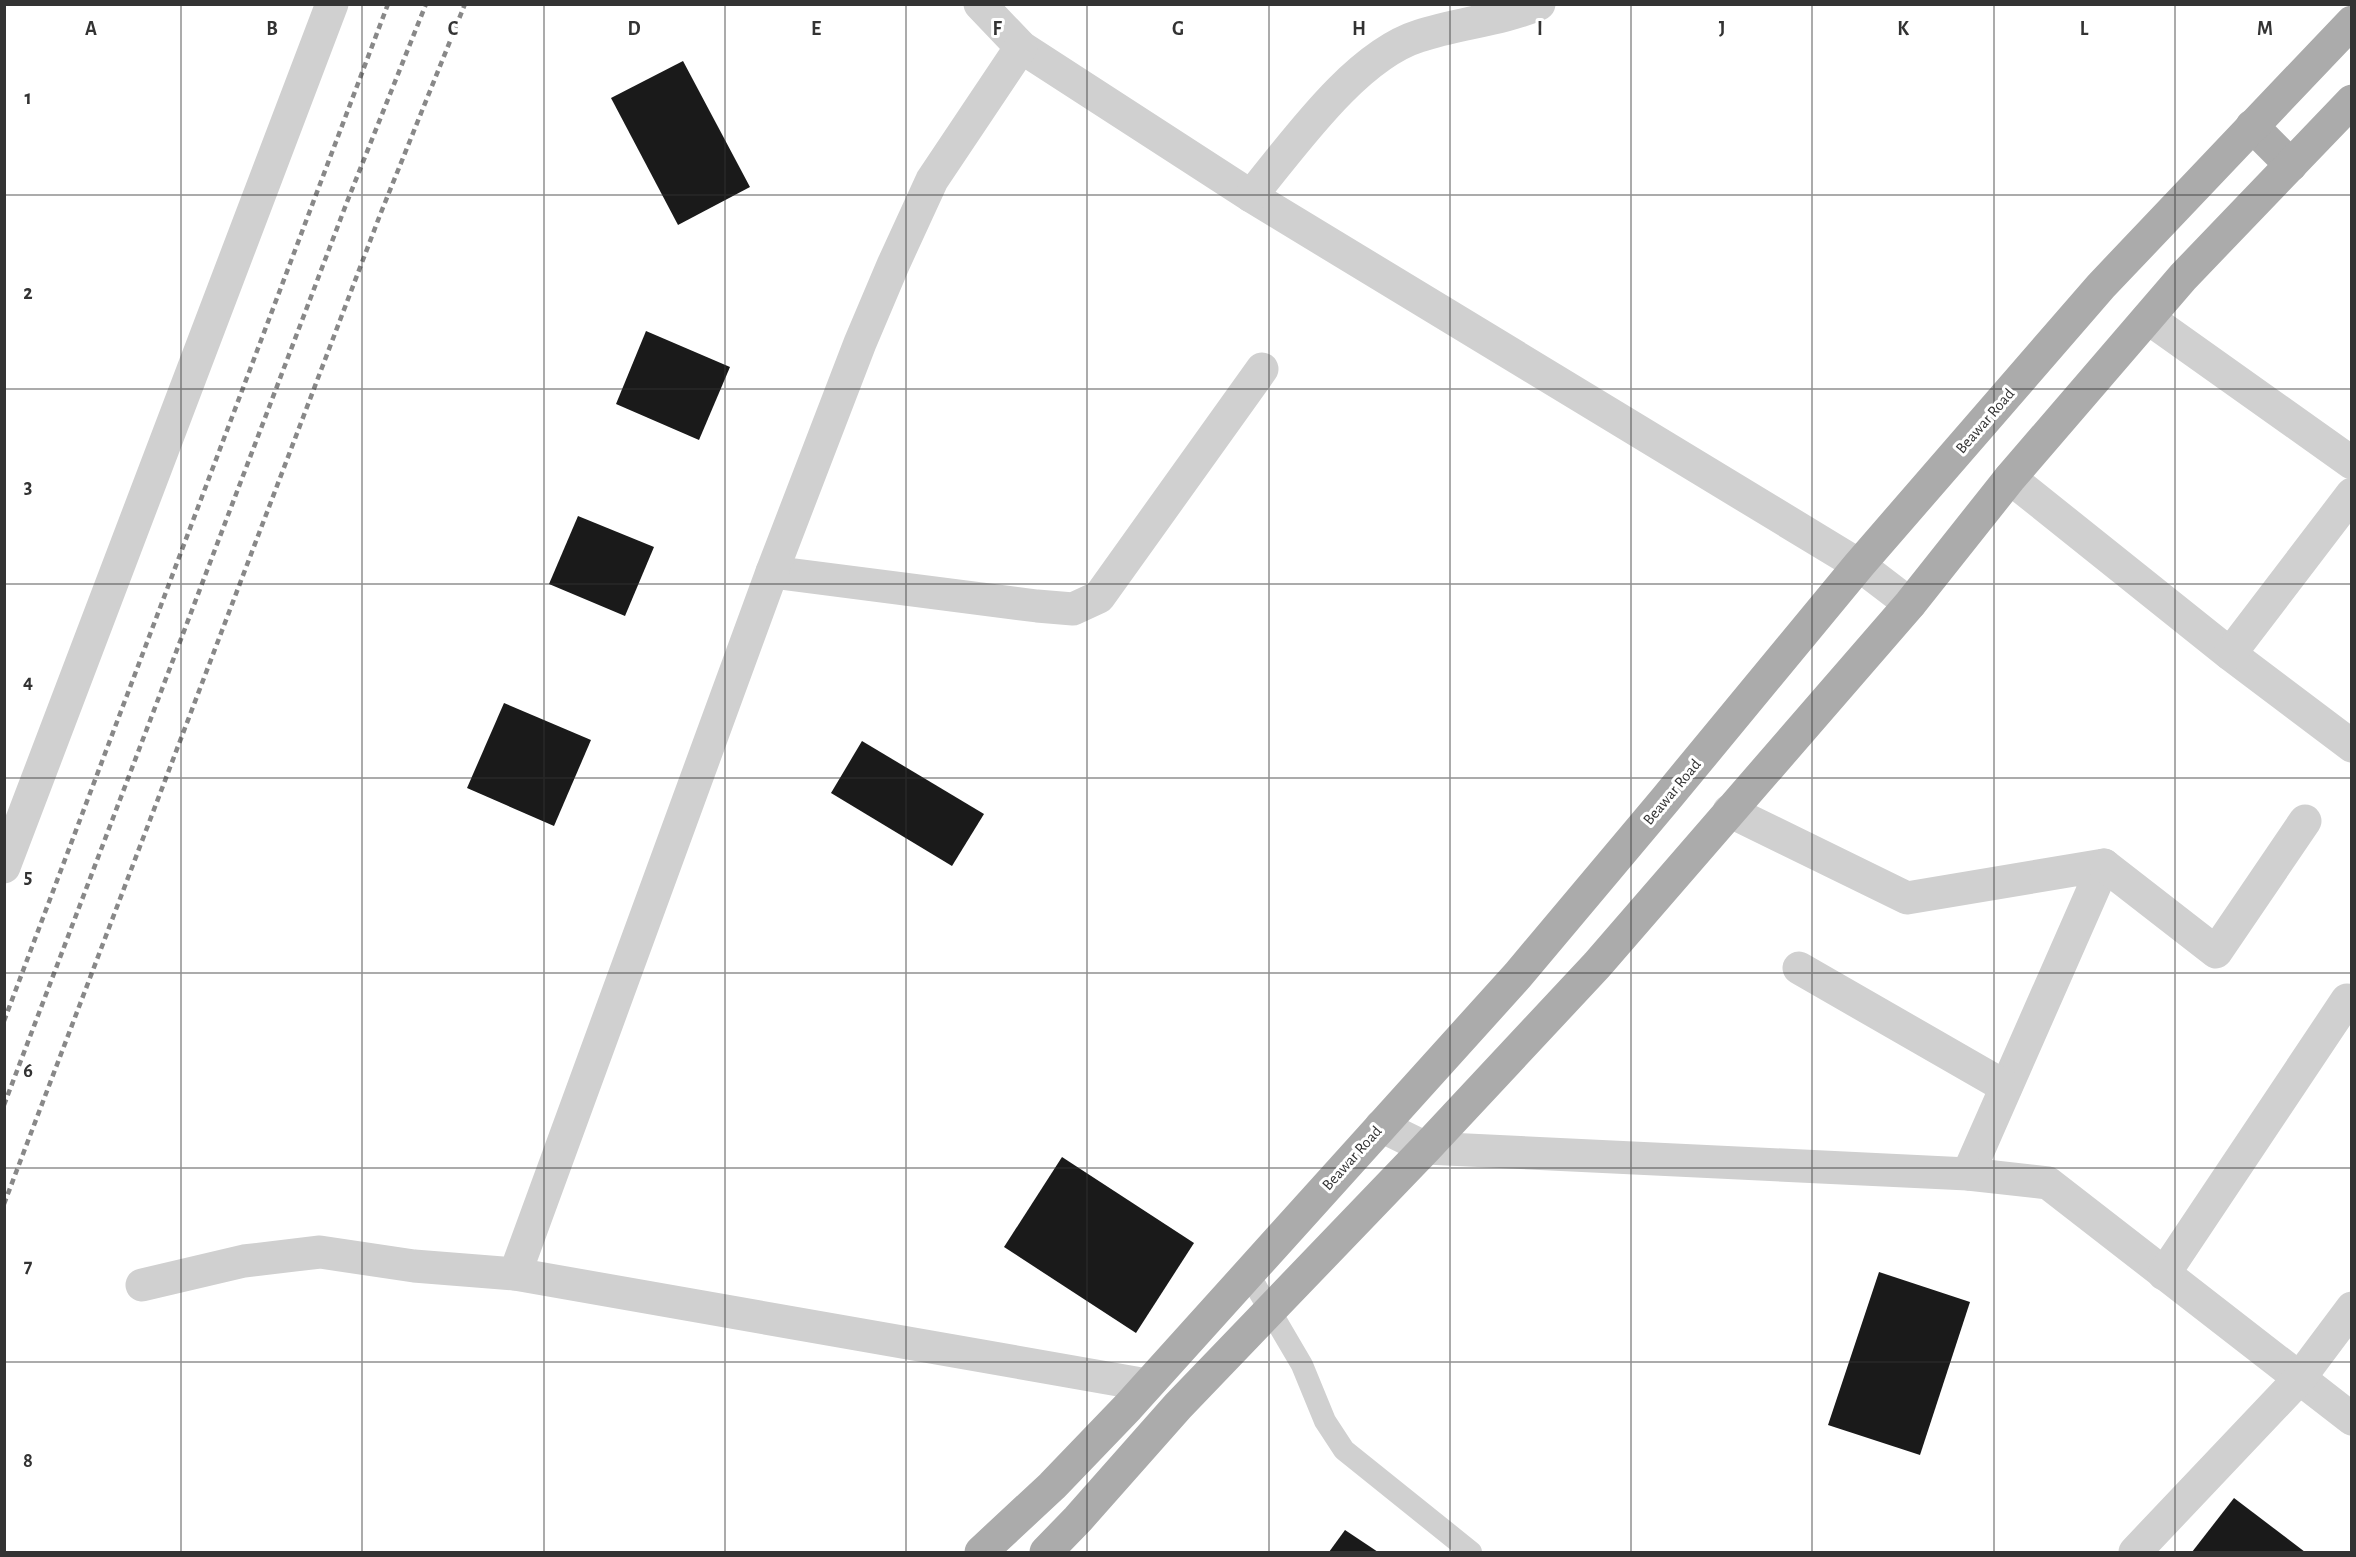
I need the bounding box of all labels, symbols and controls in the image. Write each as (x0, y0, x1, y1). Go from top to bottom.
text: A (85, 19, 97, 39)
text: B (266, 19, 278, 39)
text: C (448, 19, 459, 39)
text: D (627, 19, 641, 39)
text: E (811, 19, 821, 39)
text: F (992, 19, 1002, 39)
text: G (1172, 19, 1184, 39)
text: H (1352, 19, 1366, 39)
text: I (1537, 19, 1543, 39)
text: J (1719, 19, 1725, 39)
text: K (1897, 19, 1909, 39)
text: L (2080, 19, 2089, 39)
text: M (2257, 19, 2273, 39)
text: 1 (24, 88, 32, 108)
text: 2 (23, 283, 33, 303)
street label: Beawar Road (1953, 385, 2017, 457)
text: 3 (24, 477, 32, 497)
text: 4 (23, 672, 33, 692)
street label: Beawar Road (1640, 756, 1704, 828)
text: 5 (24, 867, 32, 887)
text: 6 (23, 1061, 33, 1081)
street label: Beawar Road (1319, 1123, 1385, 1193)
text: 7 (24, 1256, 33, 1276)
text: 8 (23, 1451, 33, 1471)

